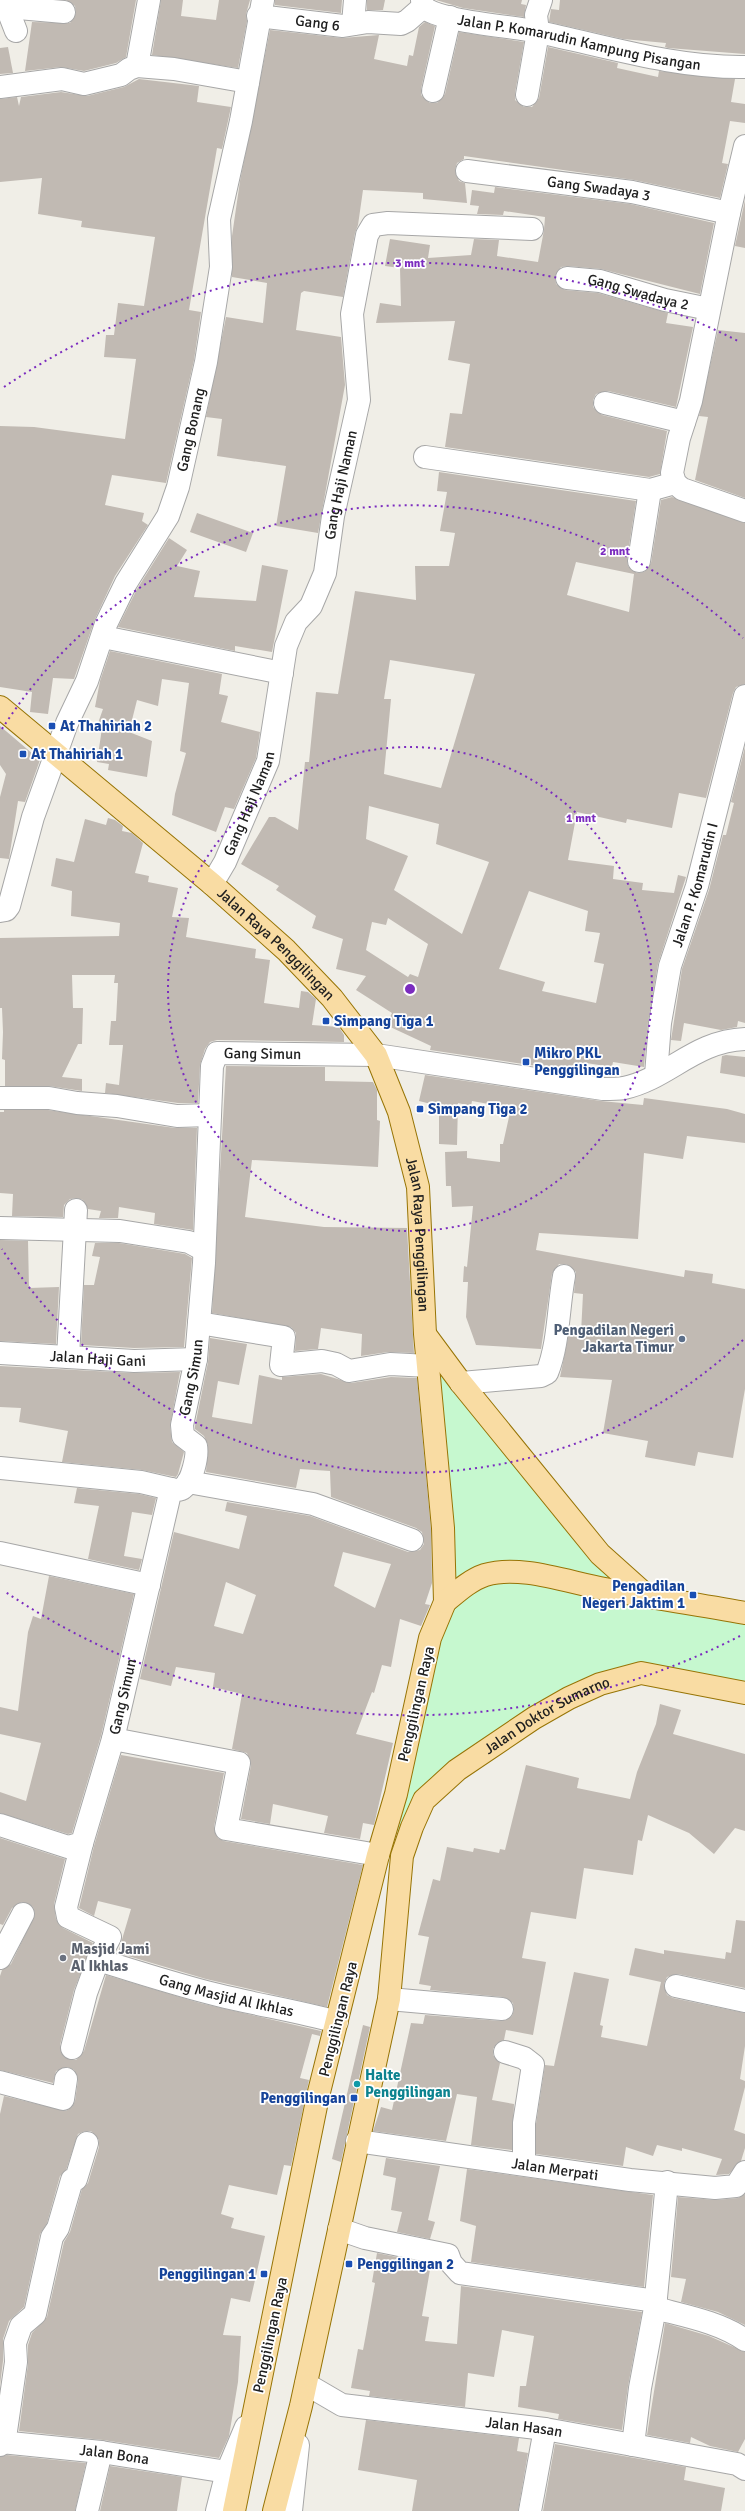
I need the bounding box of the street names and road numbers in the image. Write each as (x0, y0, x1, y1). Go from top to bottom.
street label: Gang 6 (294, 11, 341, 35)
street label: Jalan P. Komarudin Kampung Pisangan (456, 11, 702, 74)
street label: Gang Swadaya 3 (546, 172, 652, 205)
street label: Gang Swadaya 2 (587, 271, 691, 314)
street label: Gang Bonang (173, 386, 209, 473)
street label: Gang Haji Naman (321, 428, 361, 541)
street label: Gang Haji Naman (220, 750, 278, 858)
street label: Jalan P. Komarudin I (668, 821, 722, 949)
street label: Jalan Raya Penggilingan (213, 884, 338, 1004)
street label: Gang Simun (224, 1044, 301, 1063)
street label: Jalan Raya Penggilingan (402, 1155, 433, 1312)
street label: Gang Simun (175, 1339, 207, 1417)
street label: Jalan Haji Gani (49, 1347, 146, 1370)
street label: Penggilingan Raya (394, 1644, 438, 1764)
street label: Gang Simun (105, 1657, 140, 1736)
street label: Jalan Doktor Sumarno (481, 1673, 612, 1758)
street label: Penggilingan Raya (315, 1960, 361, 2078)
street label: Gang Masjid Al Ikhlas (157, 1970, 296, 2020)
street label: Jalan Merpati (510, 2154, 600, 2184)
street label: Penggilingan Raya (249, 2275, 291, 2395)
street label: Jalan Hasan (484, 2413, 564, 2441)
street label: Jalan Bona (79, 2441, 150, 2469)

